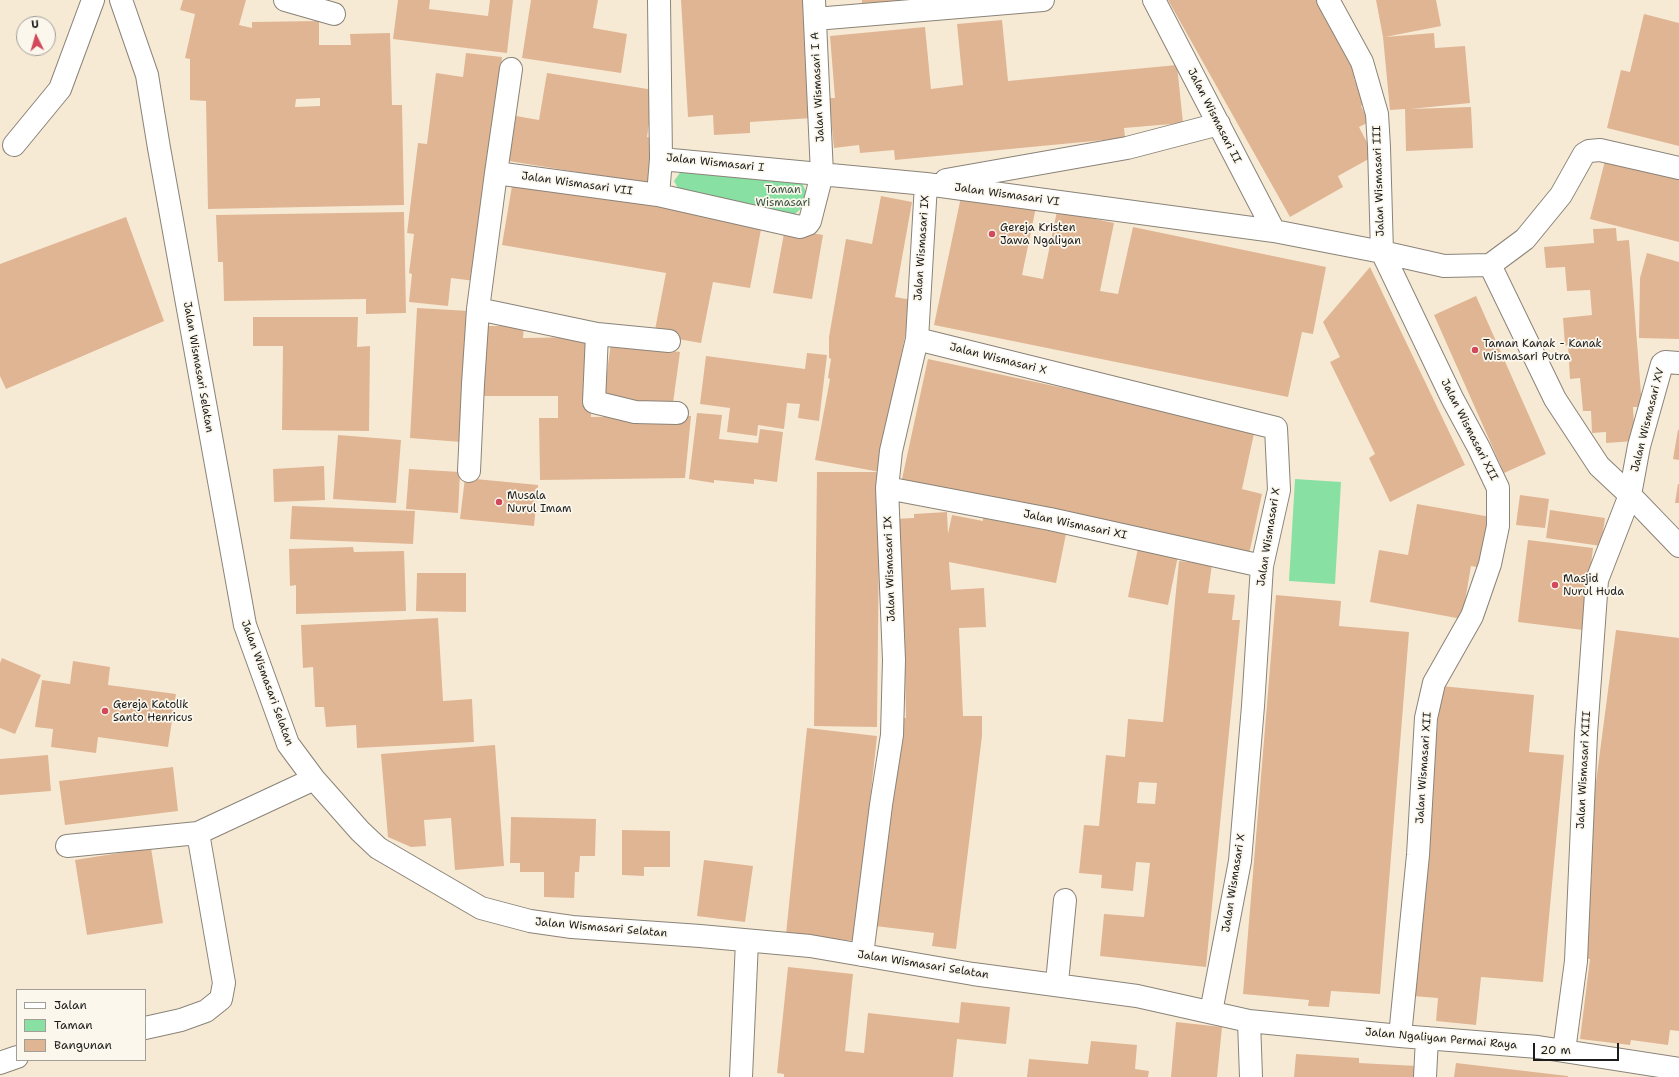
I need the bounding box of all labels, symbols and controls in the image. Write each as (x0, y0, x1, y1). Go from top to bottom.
north arrow (16, 16, 56, 56)
text: U (31, 17, 39, 32)
street label: Jalan Wismasari I A (809, 32, 827, 142)
street label: Jalan Wismasari II (1184, 66, 1244, 166)
street label: Jalan Wismasari III (1370, 125, 1388, 237)
street label: Jalan Wismasari I (665, 151, 765, 175)
street label: Jalan Wismasari VII (521, 170, 633, 198)
street label: Jalan Wismasari VI (954, 181, 1060, 209)
park label: Taman Wismasari (756, 183, 810, 209)
street label: Jalan Wismasari IX (912, 195, 932, 301)
place label: Gereja Kristen Jawa Ngaliyan (1000, 221, 1081, 247)
marker: Gereja Kristen Jawa Ngaliyan (987, 229, 997, 239)
street label: Jalan Wismasari Selatan (180, 301, 216, 433)
place label: Taman Kanak - Kanak Wismasari Putra (1483, 337, 1602, 363)
street label: Jalan Wismasari X (948, 341, 1048, 377)
marker: Taman Kanak - Kanak Wismasari Putra (1470, 345, 1480, 355)
street label: Jalan Wismasari XV (1629, 366, 1667, 474)
street label: Jalan Wismasari XII (1438, 377, 1500, 483)
street label: Jalan Wismasari X (1255, 487, 1283, 587)
place label: Musala Nurul Imam (507, 489, 572, 515)
marker: Musala Nurul Imam (494, 497, 504, 507)
street label: Jalan Wismasari XI (1022, 508, 1128, 542)
street label: Jalan Wismasari IX (882, 516, 898, 622)
place label: Masjid Nurul Huda (1563, 572, 1624, 598)
marker: Masjid Nurul Huda (1550, 580, 1560, 590)
street label: Jalan Wismasari Selatan (238, 618, 296, 748)
place label: Gereja Katolik Santo Henricus (113, 698, 193, 724)
marker: Gereja Katolik Santo Henricus (100, 706, 110, 716)
street label: Jalan Wismasari XIII (1574, 711, 1594, 829)
street label: Jalan Wismasari XII (1414, 712, 1434, 824)
street label: Jalan Wismasari X (1220, 833, 1248, 933)
street label: Jalan Wismasari Selatan (534, 916, 668, 940)
street label: Jalan Wismasari Selatan (856, 948, 990, 982)
legend (16, 989, 146, 1061)
text: Jalan (54, 997, 87, 1013)
text: Taman (54, 1017, 93, 1033)
street label: Jalan Ngaliyan Permai Raya (1364, 1026, 1518, 1052)
scale bar (1535, 1035, 1621, 1061)
text: Bangunan (54, 1037, 112, 1053)
text: 20 m (1540, 1042, 1571, 1058)

